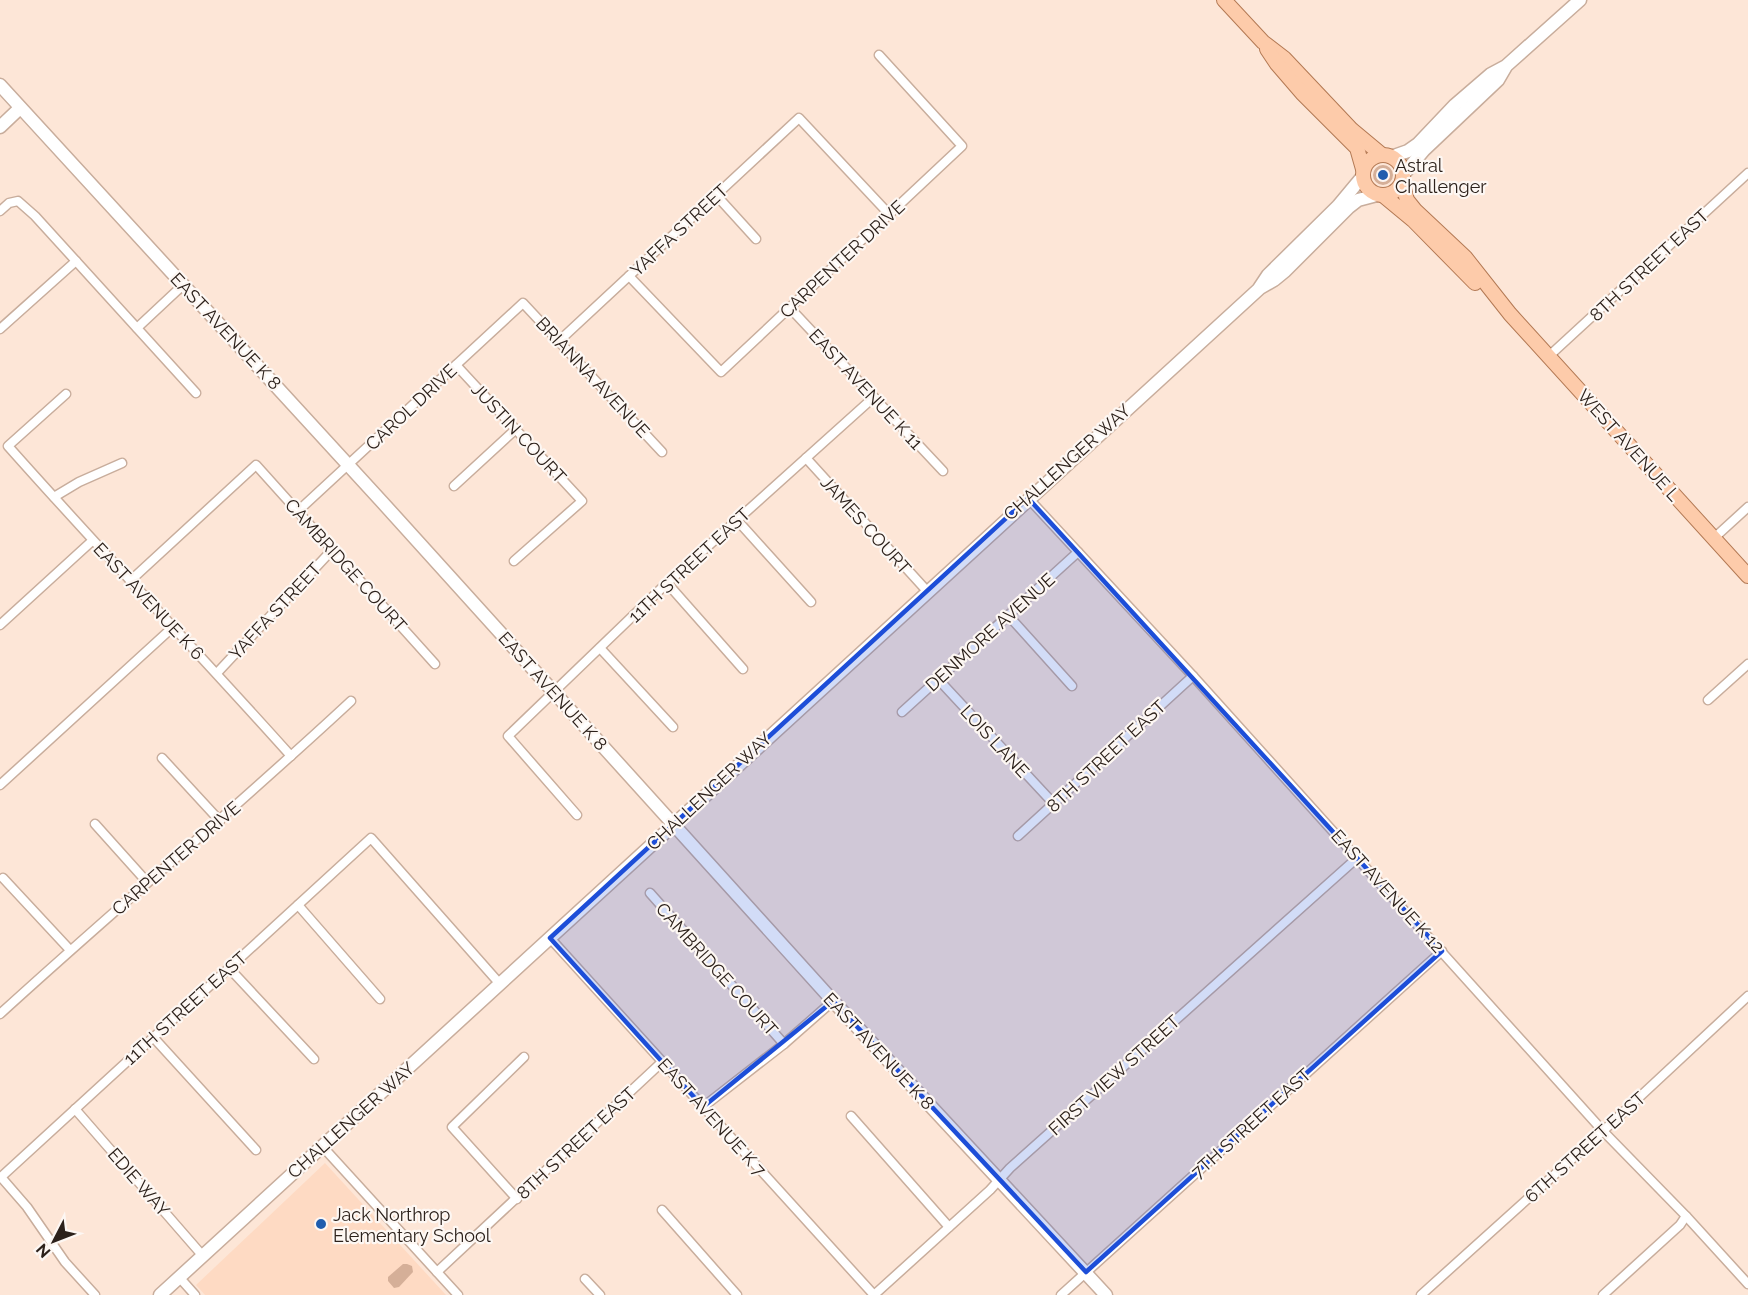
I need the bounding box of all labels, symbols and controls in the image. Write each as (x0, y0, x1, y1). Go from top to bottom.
place label: Astral Challenger (1395, 155, 1487, 197)
marker: Astral Challenger (1376, 168, 1390, 182)
street label: YAFFA STREET (626, 180, 732, 280)
street label: CARPENTER DRIVE (775, 196, 909, 322)
street label: 8TH STREET EAST (1585, 204, 1713, 325)
street label: EAST AVENUE K 8 (166, 268, 286, 394)
street label: BRIANNA AVENUE (532, 313, 654, 441)
street label: EAST AVENUE K 11 (805, 324, 927, 454)
street label: CAROL DRIVE (361, 360, 461, 454)
street label: JUSTIN COURT (467, 379, 571, 487)
street label: WEST AVENUE L (1573, 385, 1685, 506)
street label: CHALLENGER WAY (999, 399, 1135, 524)
street label: JAMES COURT (816, 472, 916, 578)
street label: CAMBRIDGE COURT (281, 494, 411, 636)
street label: 11TH STREET EAST (624, 503, 754, 627)
street label: EAST AVENUE K 6 (89, 538, 209, 664)
street label: YAFFA STREET (225, 558, 325, 664)
street label: DENMORE AVENUE (921, 568, 1059, 696)
street label: EAST AVENUE K 8 (494, 627, 612, 755)
street label: 8TH STREET EAST (1042, 695, 1170, 816)
street label: LOIS LANE (956, 701, 1034, 781)
street label: CHALLENGER WAY (642, 727, 776, 854)
street label: CARPENTER DRIVE (108, 797, 244, 919)
street label: EAST AVENUE K 12 (1327, 825, 1449, 957)
street label: CAMBRIDGE COURT (652, 898, 782, 1040)
street label: 11TH STREET EAST (119, 947, 251, 1069)
street label: EAST AVENUE K 8 (819, 988, 939, 1114)
street label: FIRST VIEW STREET (1044, 1011, 1184, 1139)
street label: EAST AVENUE K 7 (654, 1054, 771, 1180)
street label: CHALLENGER WAY (283, 1057, 419, 1182)
street label: 7TH STREET EAST (1187, 1064, 1315, 1182)
street label: 8TH STREET EAST (512, 1082, 640, 1203)
street label: 6TH STREET EAST (1520, 1087, 1650, 1207)
street label: EDIE WAY (104, 1144, 174, 1221)
place label: Jack Northrop Elementary School (333, 1204, 491, 1246)
north arrow (24, 1211, 84, 1271)
marker: Jack Northrop Elementary School (314, 1217, 328, 1231)
text: N (32, 1240, 54, 1262)

